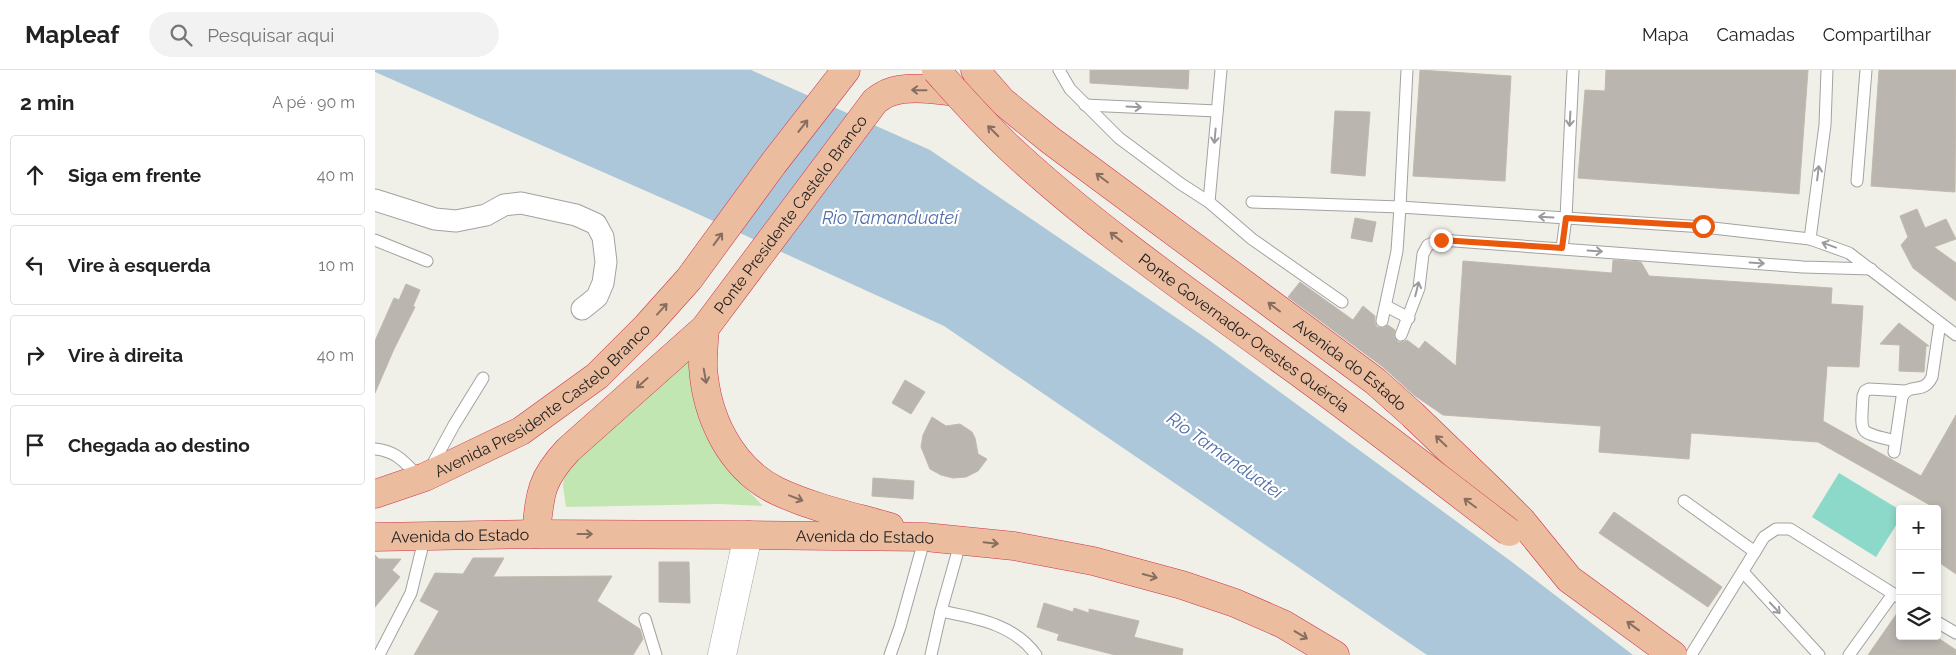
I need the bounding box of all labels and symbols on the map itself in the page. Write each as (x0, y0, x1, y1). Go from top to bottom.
one-way arrow (911, 85, 927, 95)
one-way arrow (1126, 103, 1142, 112)
one-way arrow (1566, 110, 1575, 126)
street label: Ponte Presidente Castelo Branco (710, 111, 871, 317)
one-way arrow (798, 119, 808, 133)
one-way arrow (987, 125, 999, 138)
one-way arrow (1210, 128, 1220, 144)
one-way arrow (1814, 165, 1824, 181)
one-way arrow (1095, 173, 1109, 183)
water label: Rio Tamanduateí (822, 207, 960, 228)
one-way arrow (1538, 212, 1554, 221)
route start (1692, 215, 1715, 238)
route end (1430, 229, 1453, 252)
one-way arrow (713, 232, 723, 246)
one-way arrow (1110, 232, 1123, 243)
one-way arrow (1822, 240, 1837, 249)
one-way arrow (1587, 246, 1603, 255)
street label: Ponte Governador Orestes Quércia (1135, 249, 1353, 416)
one-way arrow (1749, 258, 1765, 268)
one-way arrow (1413, 282, 1422, 298)
one-way arrow (1268, 301, 1281, 312)
one-way arrow (656, 303, 668, 316)
street label: Avenida do Estado (1290, 315, 1411, 414)
street label: Avenida Presidente Castelo Branco (431, 319, 654, 481)
one-way arrow (700, 368, 710, 384)
one-way arrow (635, 377, 648, 389)
water label: Rio Tamanduateí (1163, 407, 1289, 504)
one-way arrow (1434, 435, 1447, 447)
one-way arrow (788, 494, 803, 503)
one-way arrow (1464, 497, 1477, 508)
street label: Avenida do Estado (391, 525, 529, 546)
street label: Avenida do Estado (796, 526, 935, 547)
one-way arrow (576, 529, 592, 539)
one-way arrow (983, 538, 999, 548)
one-way arrow (1141, 572, 1157, 581)
one-way arrow (1769, 602, 1781, 615)
one-way arrow (1626, 621, 1640, 631)
one-way arrow (1293, 630, 1308, 640)

